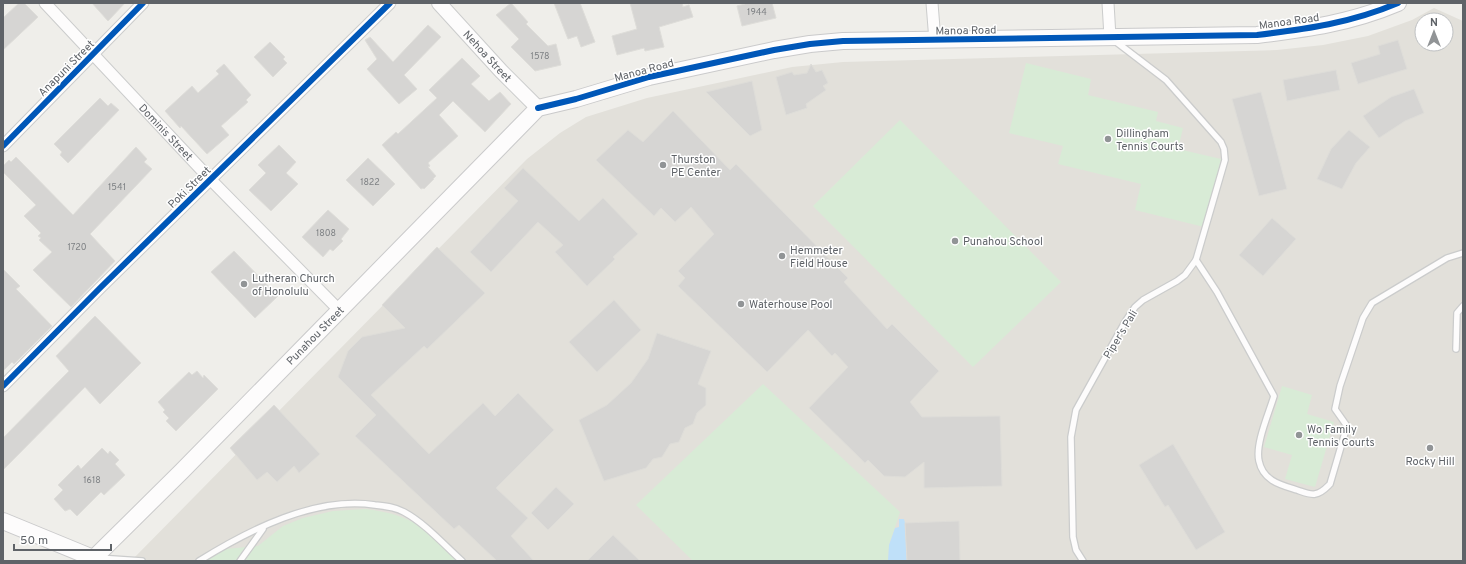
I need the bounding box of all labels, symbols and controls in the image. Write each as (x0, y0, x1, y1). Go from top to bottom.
house number: 1944 (747, 7, 767, 18)
street label: Manoa Road (1258, 11, 1320, 33)
north arrow (1414, 12, 1454, 52)
text: N (1430, 16, 1438, 30)
street label: Manoa Road (935, 23, 997, 39)
street label: Nehoa Street (460, 28, 514, 86)
street label: Anapuni Street (36, 38, 98, 100)
house number: 1578 (531, 51, 549, 62)
street label: Manoa Road (613, 56, 676, 86)
street label: Dominis Street (135, 101, 195, 164)
place label: Dillingham Tennis Courts (1116, 127, 1184, 154)
marker: Dillingham Tennis Courts (1103, 134, 1113, 144)
place label: Thurston PE Center (671, 153, 721, 180)
marker: Thurston PE Center (658, 160, 668, 170)
street label: Poki Street (165, 164, 214, 212)
house number: 1822 (360, 177, 380, 188)
house number: 1541 (108, 182, 126, 193)
house number: 1808 (316, 228, 336, 239)
place label: Punahou School (963, 235, 1043, 249)
marker: Punahou School (950, 236, 960, 246)
house number: 1720 (67, 242, 87, 253)
place label: Hemmeter Field House (790, 244, 848, 271)
marker: Hemmeter Field House (777, 251, 787, 261)
place label: Lutheran Church of Honolulu (252, 272, 335, 299)
marker: Lutheran Church of Honolulu (239, 279, 249, 289)
place label: Waterhouse Pool (749, 298, 832, 312)
marker: Waterhouse Pool (736, 299, 746, 309)
street label: Punahou Street (284, 304, 348, 368)
street label: Piper's Pali (1101, 307, 1141, 362)
place label: Wo Family Tennis Courts (1307, 423, 1375, 450)
marker: Wo Family Tennis Courts (1294, 430, 1304, 440)
marker: Rocky Hill (1425, 443, 1435, 453)
place label: Rocky Hill (1405, 455, 1455, 469)
house number: 1618 (83, 475, 101, 486)
scale bar (14, 526, 111, 552)
text: 50 m (20, 533, 48, 549)

